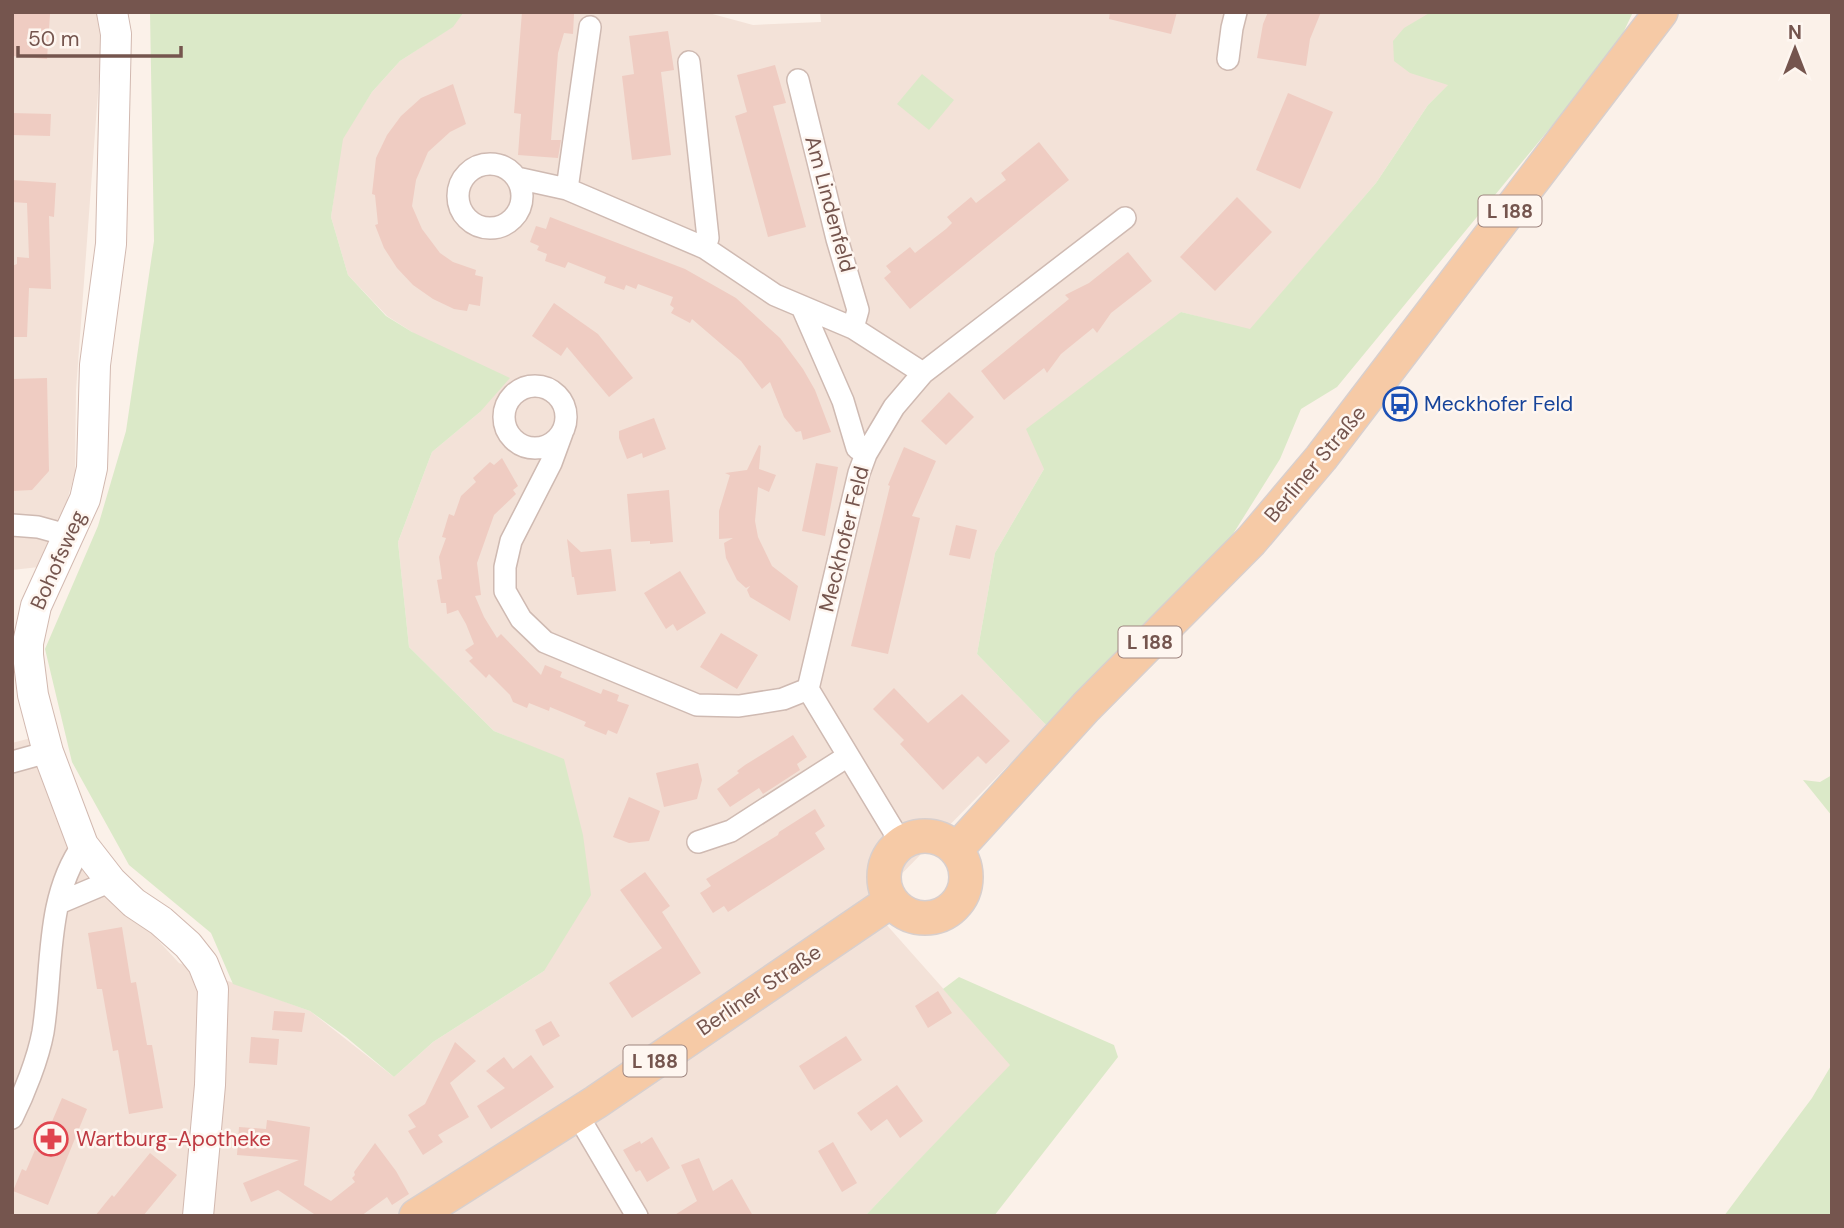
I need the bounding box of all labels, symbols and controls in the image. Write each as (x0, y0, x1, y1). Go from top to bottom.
scale bar (18, 14, 180, 58)
north arrow (1760, 14, 1830, 84)
text: N (1788, 20, 1802, 45)
text: 50 m (28, 25, 79, 53)
street label: Am Lindenfeld (798, 133, 862, 275)
road number: L 188 (1478, 196, 1542, 226)
bus stop icon: Meckhofer Feld (1381, 385, 1419, 423)
place label: Meckhofer Feld (1424, 390, 1573, 418)
street label: Berliner Straße (1258, 400, 1372, 528)
street label: Meckhofer Feld (812, 463, 876, 615)
street label: Bohofsweg (24, 506, 92, 614)
road number: L 188 (1118, 626, 1182, 657)
street label: Berliner Straße (691, 938, 827, 1042)
road number: L 188 (624, 1046, 686, 1077)
pharmacy icon: Wartburg-Apotheke (32, 1120, 70, 1158)
place label: Wartburg-Apotheke (76, 1125, 271, 1153)

